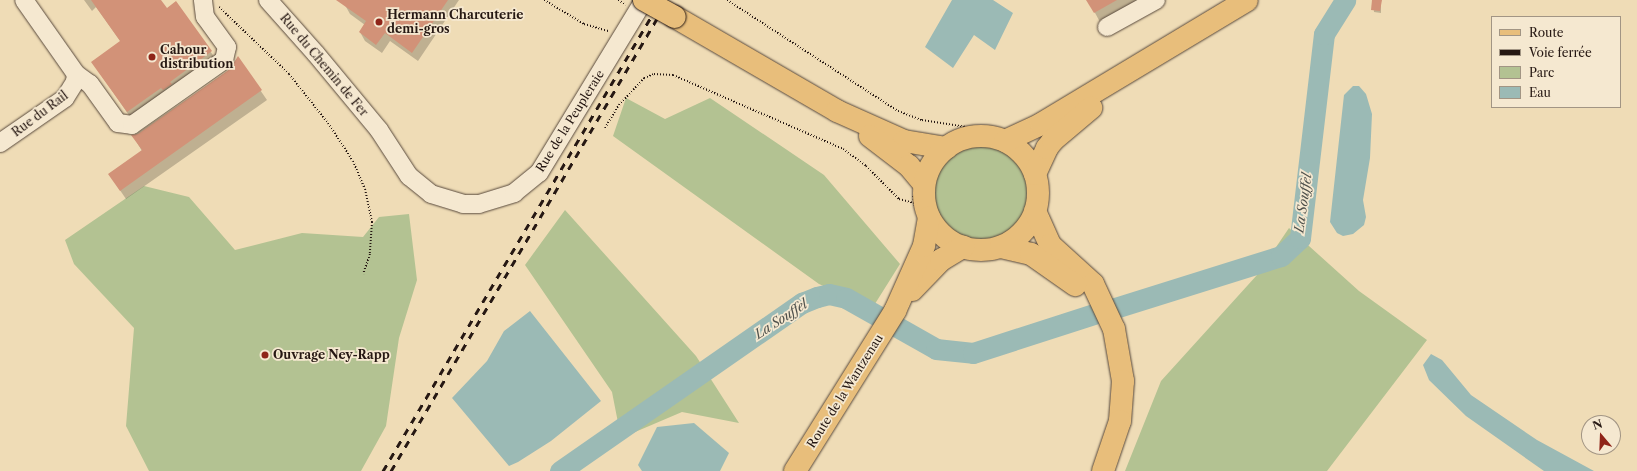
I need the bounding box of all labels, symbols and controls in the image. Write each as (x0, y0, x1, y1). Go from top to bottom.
place label: Hermann Charcuterie demi-gros (387, 8, 524, 36)
street label: Rue du Chemin de Fer (277, 11, 371, 119)
legend (1491, 16, 1621, 108)
marker: Hermann Charcuterie demi-gros (374, 17, 384, 27)
text: Route (1529, 25, 1563, 40)
place label: Cahour distribution (160, 43, 233, 71)
text: Voie ferrée (1529, 45, 1592, 60)
marker: Cahour distribution (147, 52, 157, 62)
text: Parc (1529, 65, 1554, 80)
street label: Rue de la Peupleraie (533, 67, 607, 175)
text: Eau (1529, 85, 1551, 100)
street label: Rue du Rail (9, 88, 71, 140)
water label: La Souffel (1291, 172, 1315, 234)
water label: La Souffel (752, 296, 810, 342)
street label: Route de la Wantzenau (804, 331, 886, 451)
place label: Ouvrage Ney-Rapp (273, 348, 390, 362)
marker: Ouvrage Ney-Rapp (260, 350, 270, 360)
north arrow (1581, 415, 1621, 455)
text: N (1591, 416, 1604, 433)

